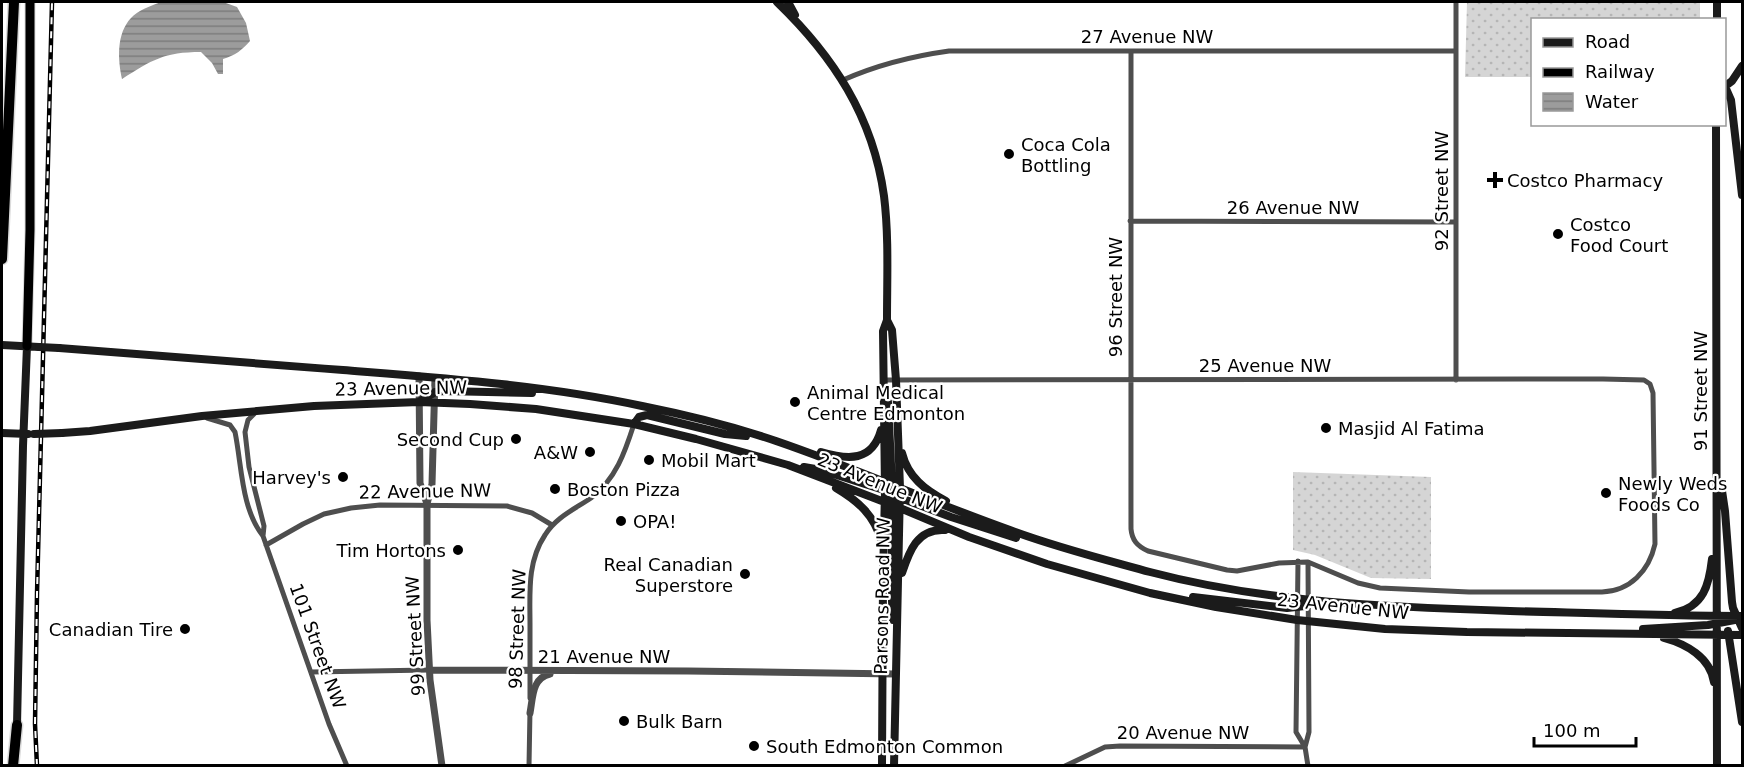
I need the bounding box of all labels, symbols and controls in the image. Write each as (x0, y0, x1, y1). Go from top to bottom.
legend (1531, 18, 1726, 126)
street label: 27 Avenue NW (1081, 26, 1213, 47)
text: Road (1585, 31, 1630, 52)
text: Railway (1585, 61, 1655, 82)
text: Water (1585, 91, 1639, 112)
street label: 92 Street NW (1431, 131, 1452, 251)
place label: Coca Cola Bottling (1021, 134, 1111, 176)
marker: Coca Cola Bottling (1002, 147, 1016, 161)
place label: Costco Pharmacy (1507, 170, 1663, 191)
marker: Costco Pharmacy (1488, 173, 1502, 187)
street label: 26 Avenue NW (1227, 197, 1359, 218)
place label: Costco Food Court (1570, 214, 1668, 256)
marker: Costco Food Court (1551, 227, 1565, 241)
street label: 96 Street NW (1105, 237, 1126, 357)
street label: 91 Street NW (1690, 331, 1711, 451)
street label: 25 Avenue NW (1199, 355, 1331, 376)
street label: 23 Avenue NW (335, 376, 468, 400)
place label: Animal Medical Centre Edmonton (807, 382, 965, 424)
marker: Animal Medical Centre Edmonton (788, 395, 802, 409)
place label: Masjid Al Fatima (1338, 418, 1484, 439)
marker: Masjid Al Fatima (1319, 421, 1333, 435)
place label: Second Cup (397, 429, 504, 450)
marker: Second Cup (509, 432, 523, 446)
place label: A&W (534, 442, 578, 463)
marker: A&W (583, 445, 597, 459)
street label: 23 Avenue NW (815, 448, 946, 518)
place label: Mobil Mart (661, 450, 756, 471)
marker: Mobil Mart (642, 453, 656, 467)
place label: Harvey's (252, 467, 331, 488)
marker: Harvey's (336, 470, 350, 484)
place label: Newly Weds Foods Co (1618, 473, 1727, 515)
street label: 22 Avenue NW (359, 479, 492, 503)
place label: Boston Pizza (567, 479, 680, 500)
marker: Boston Pizza (548, 482, 562, 496)
marker: Newly Weds Foods Co (1599, 486, 1613, 500)
place label: OPA! (633, 511, 676, 532)
marker: OPA! (614, 514, 628, 528)
street label: Parsons Road NW (870, 517, 894, 675)
place label: Tim Hortons (335, 540, 446, 561)
marker: Tim Hortons (451, 543, 465, 557)
place label: Real Canadian Superstore (604, 554, 733, 596)
marker: Real Canadian Superstore (738, 567, 752, 581)
street label: 98 Street NW (504, 568, 530, 689)
street label: 99 Street NW (401, 575, 429, 697)
street label: 101 Street NW (286, 580, 350, 712)
street label: 23 Avenue NW (1276, 589, 1410, 623)
place label: Canadian Tire (49, 619, 173, 640)
marker: Canadian Tire (178, 622, 192, 636)
street label: 21 Avenue NW (538, 646, 670, 667)
scale bar (1534, 710, 1636, 748)
place label: Bulk Barn (636, 711, 723, 732)
marker: Bulk Barn (617, 714, 631, 728)
text: 100 m (1543, 720, 1601, 741)
street label: 20 Avenue NW (1117, 722, 1249, 743)
place label: South Edmonton Common (766, 736, 1003, 757)
marker: South Edmonton Common (747, 739, 761, 753)

